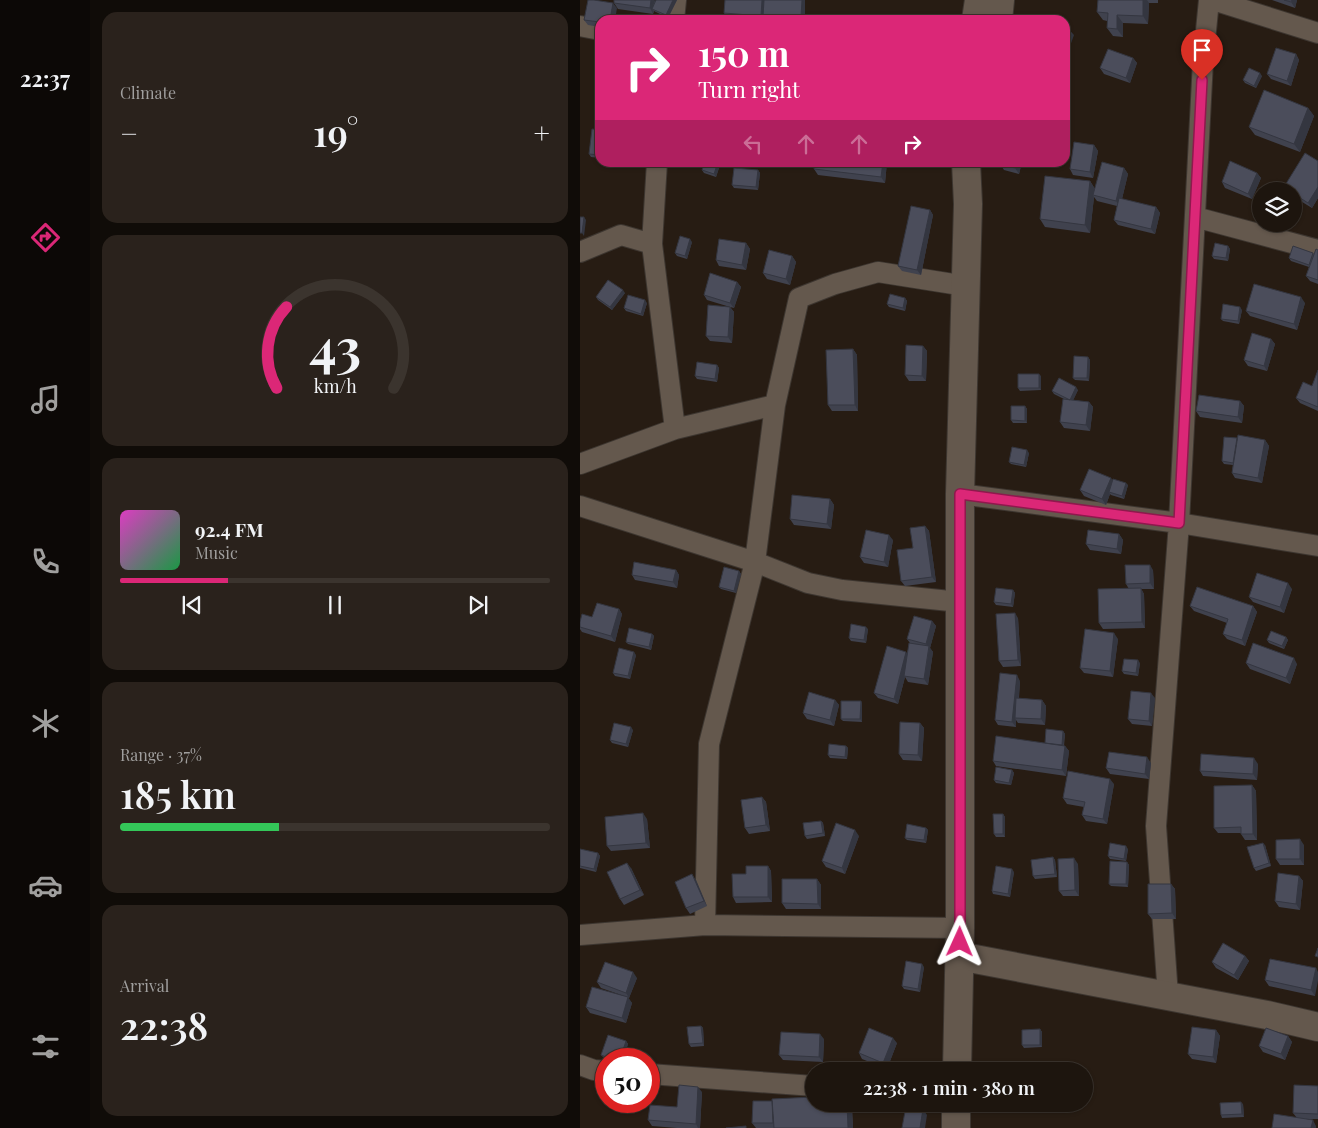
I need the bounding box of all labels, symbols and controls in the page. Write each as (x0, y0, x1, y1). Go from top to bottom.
text: 150 m (698, 29, 789, 76)
pin (1181, 29, 1223, 80)
icon: right (615, 35, 680, 100)
icon: arrive (1188, 36, 1216, 64)
text: 22:37 (20, 63, 70, 93)
text: Turn right (698, 74, 800, 104)
text: Climate (120, 82, 176, 103)
text: 19° (313, 106, 359, 157)
text: − (120, 114, 138, 151)
text: + (534, 114, 550, 151)
icon: left (739, 130, 767, 158)
icon: ahead (792, 130, 820, 158)
icon: ahead (845, 130, 873, 158)
icon: right (898, 130, 926, 158)
map controls (1252, 182, 1302, 232)
button: layers (1252, 182, 1302, 232)
icon: directions (28, 220, 63, 255)
text: 43 (309, 311, 361, 380)
text: km/h (314, 374, 357, 397)
icon: music (28, 382, 63, 417)
text: 92.4 FM (195, 516, 264, 542)
text: Music (195, 542, 238, 563)
icon: phone (28, 544, 63, 579)
icon: previous (178, 591, 206, 619)
icon: pause (321, 591, 349, 619)
icon: next (464, 591, 492, 619)
icon: climate (28, 706, 63, 741)
text: Range · 37% (120, 744, 202, 765)
text: 185 km (120, 768, 236, 819)
icon: car (28, 868, 63, 903)
position arrow (933, 915, 985, 967)
text: Arrival (120, 975, 169, 996)
text: 22:38 (120, 999, 208, 1050)
icon: filters (28, 1029, 63, 1064)
speed limit sign: 50 (595, 1048, 660, 1113)
text: 22:38 · 1 min · 380 m (863, 1074, 1035, 1100)

